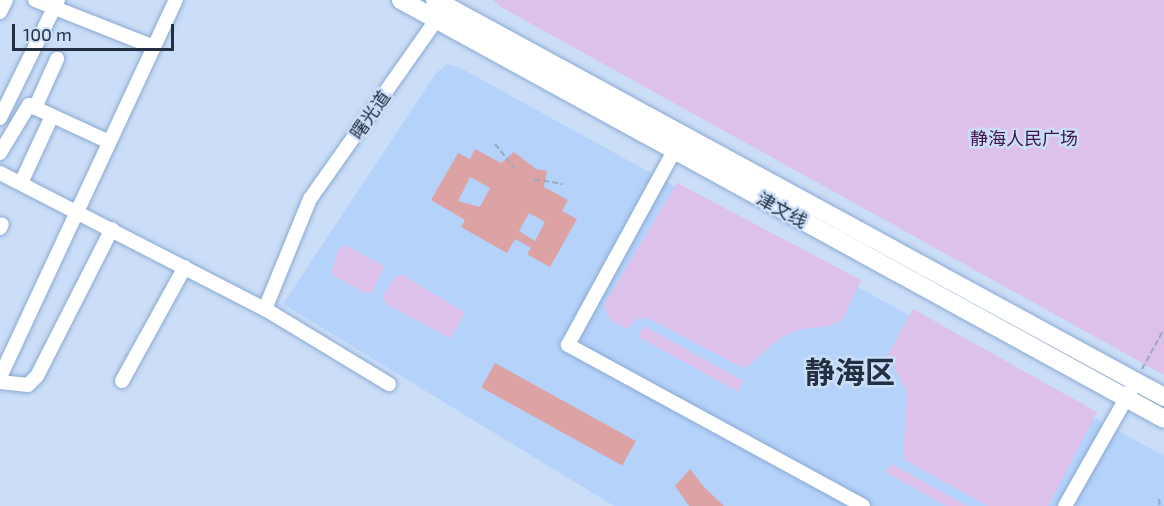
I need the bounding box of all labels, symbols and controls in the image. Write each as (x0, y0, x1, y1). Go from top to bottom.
scale bar (15, 12, 177, 50)
text: 100 m (23, 23, 72, 45)
street label: 曙光道 (346, 87, 394, 143)
park label: 静海人民广场 (970, 127, 1078, 149)
street label: 津文线 (753, 187, 811, 233)
district label: 静海区 (805, 353, 895, 389)

